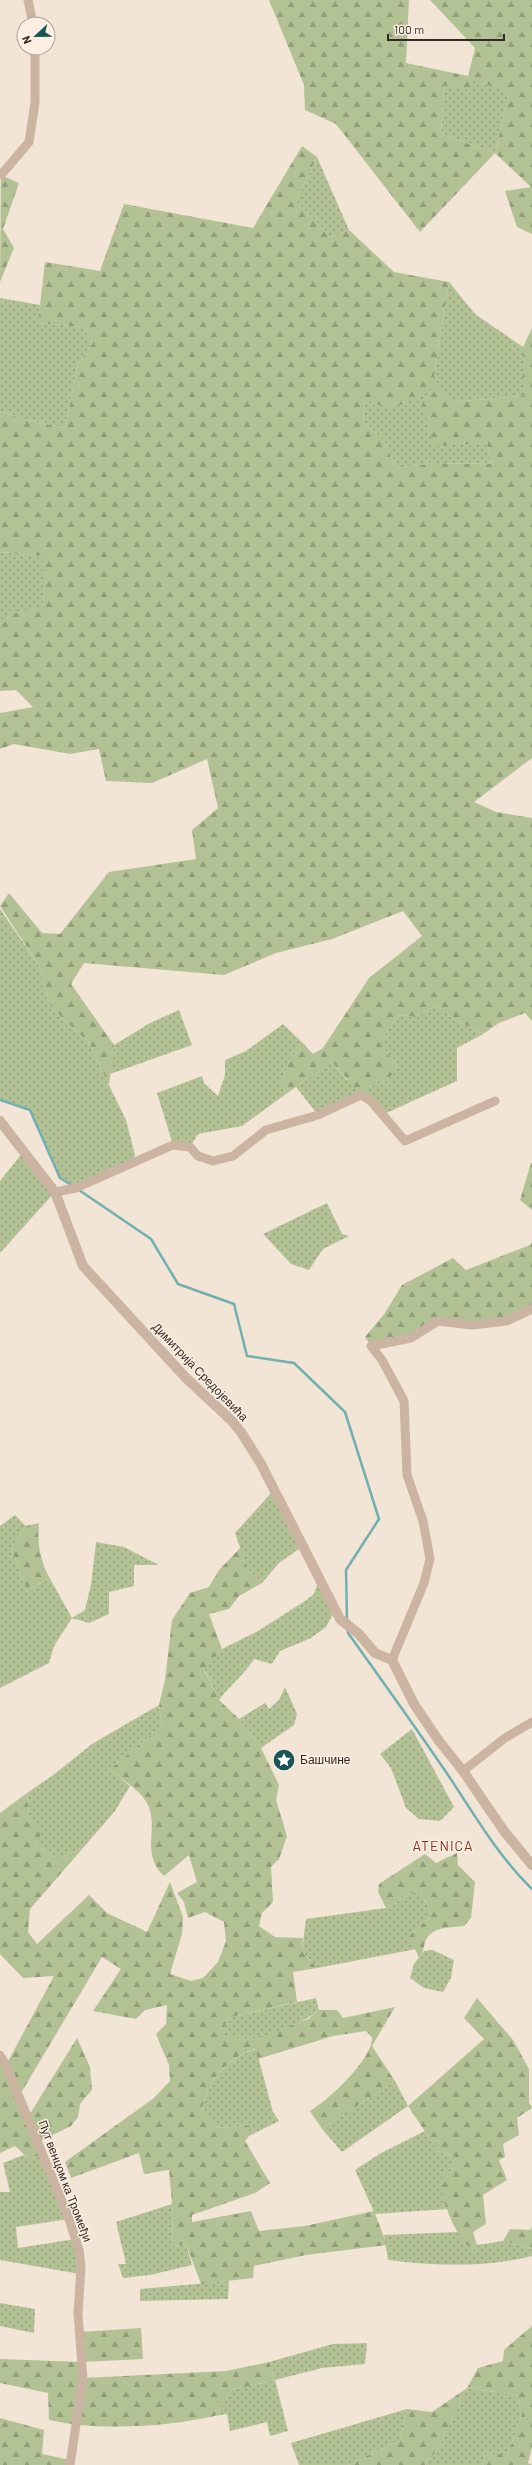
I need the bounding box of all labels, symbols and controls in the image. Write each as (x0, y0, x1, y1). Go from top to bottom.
north arrow (16, 16, 56, 56)
scale bar (388, 16, 504, 42)
text: 100 m (394, 22, 424, 36)
text: N (19, 34, 34, 46)
street label: Димитрија Средојевића (149, 1319, 252, 1424)
place icon: Башчине (271, 1747, 297, 1773)
place label: Башчине (300, 1752, 351, 1766)
district label: ATENICA (412, 1837, 474, 1854)
street label: Пут венцом ка Тромеђи (35, 2118, 96, 2244)

